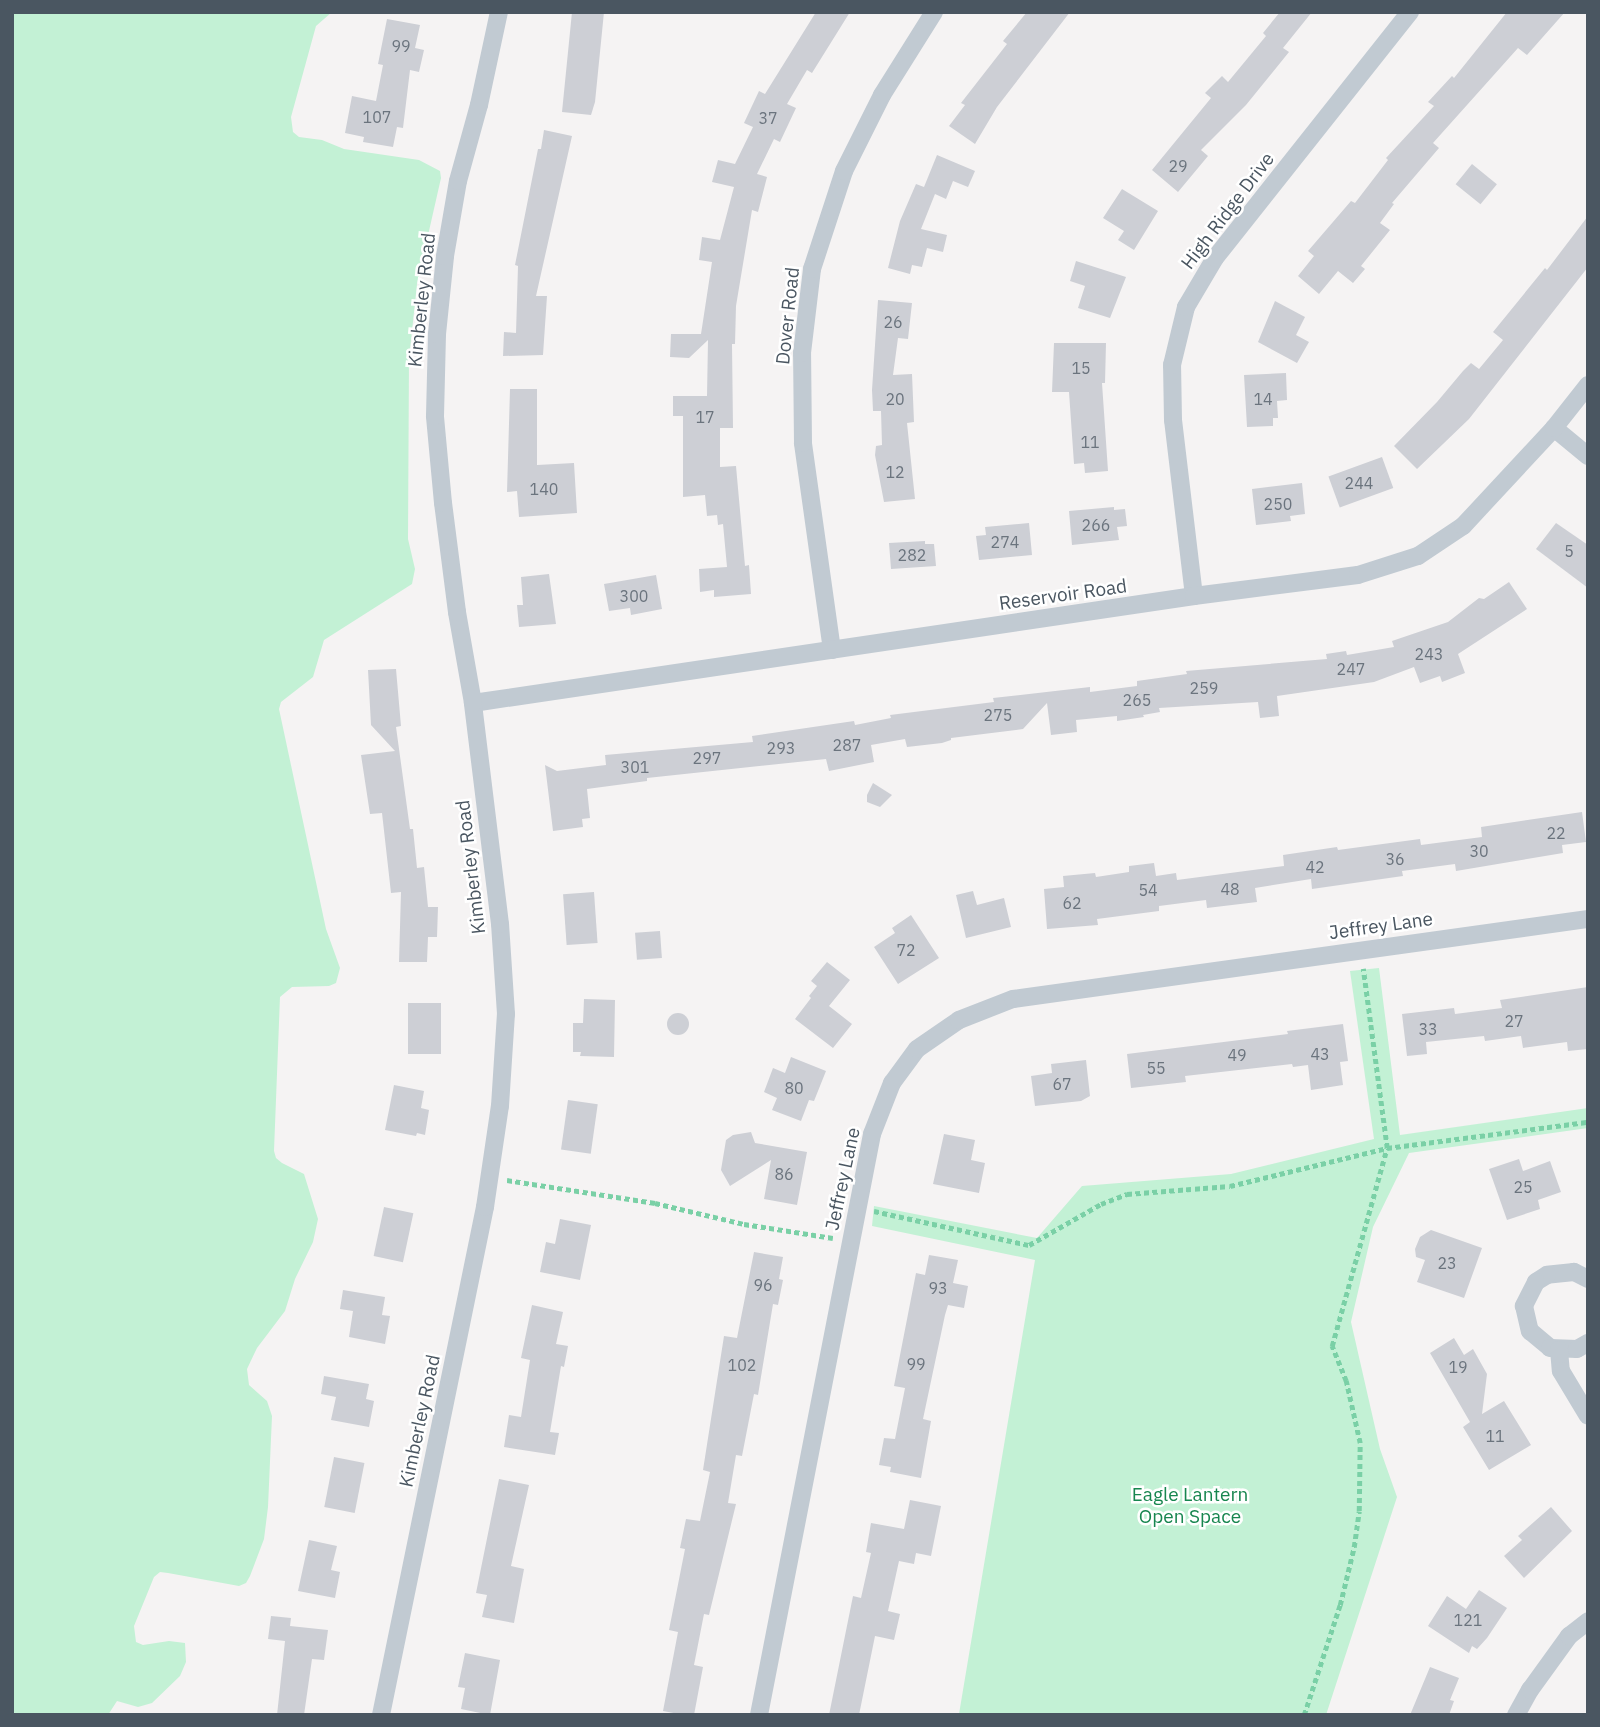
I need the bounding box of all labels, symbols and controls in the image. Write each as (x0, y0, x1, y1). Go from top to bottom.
house number: 99 (391, 36, 411, 56)
house number: 107 (363, 107, 391, 127)
house number: 37 (758, 108, 778, 128)
street label: High Ridge Drive (1177, 148, 1279, 274)
house number: 29 (1168, 156, 1188, 176)
street label: Kimberley Road (404, 232, 440, 368)
street label: Dover Road (772, 266, 804, 366)
house number: 26 (883, 312, 903, 332)
house number: 15 (1071, 358, 1091, 378)
house number: 20 (885, 389, 905, 409)
house number: 14 (1253, 389, 1273, 409)
house number: 17 (695, 407, 715, 427)
house number: 11 (1080, 432, 1100, 452)
house number: 12 (885, 462, 905, 482)
house number: 244 (1345, 473, 1373, 493)
house number: 140 (530, 479, 558, 499)
house number: 250 (1264, 494, 1292, 514)
house number: 266 (1082, 515, 1110, 535)
house number: 274 (991, 532, 1019, 552)
house number: 5 (1564, 541, 1574, 561)
house number: 282 (898, 545, 926, 565)
street label: Reservoir Road (998, 575, 1128, 615)
house number: 300 (620, 586, 648, 606)
house number: 243 (1415, 644, 1443, 664)
house number: 247 (1337, 659, 1365, 679)
house number: 259 (1190, 678, 1218, 698)
house number: 265 (1123, 690, 1151, 710)
house number: 275 (984, 705, 1012, 725)
house number: 287 (833, 735, 861, 755)
house number: 293 (767, 738, 795, 758)
house number: 297 (693, 748, 721, 768)
house number: 301 (621, 757, 649, 777)
street label: Kimberley Road (451, 799, 491, 935)
house number: 22 (1546, 823, 1566, 843)
house number: 30 (1469, 841, 1489, 861)
house number: 36 (1385, 849, 1405, 869)
house number: 42 (1305, 857, 1325, 877)
house number: 48 (1220, 879, 1240, 899)
house number: 54 (1138, 880, 1158, 900)
house number: 62 (1062, 893, 1082, 913)
street label: Jeffrey Lane (1328, 907, 1434, 945)
house number: 72 (896, 940, 916, 960)
house number: 27 (1504, 1011, 1524, 1031)
house number: 33 (1418, 1019, 1438, 1039)
house number: 43 (1310, 1044, 1330, 1064)
house number: 49 (1227, 1045, 1247, 1065)
house number: 55 (1146, 1058, 1166, 1078)
house number: 67 (1052, 1074, 1072, 1094)
house number: 80 (784, 1078, 804, 1098)
street label: Jeffrey Lane (821, 1126, 865, 1232)
house number: 86 (774, 1164, 794, 1184)
house number: 25 (1513, 1177, 1533, 1197)
house number: 23 (1437, 1253, 1457, 1273)
house number: 96 (753, 1275, 773, 1295)
house number: 93 (928, 1278, 948, 1298)
street label: Kimberley Road (395, 1353, 445, 1489)
house number: 99 (906, 1354, 926, 1374)
house number: 102 (728, 1355, 756, 1375)
house number: 19 (1448, 1357, 1468, 1377)
house number: 11 (1485, 1426, 1505, 1446)
park label: Eagle Lantern Open Space (1132, 1484, 1248, 1528)
house number: 121 (1454, 1610, 1482, 1630)

